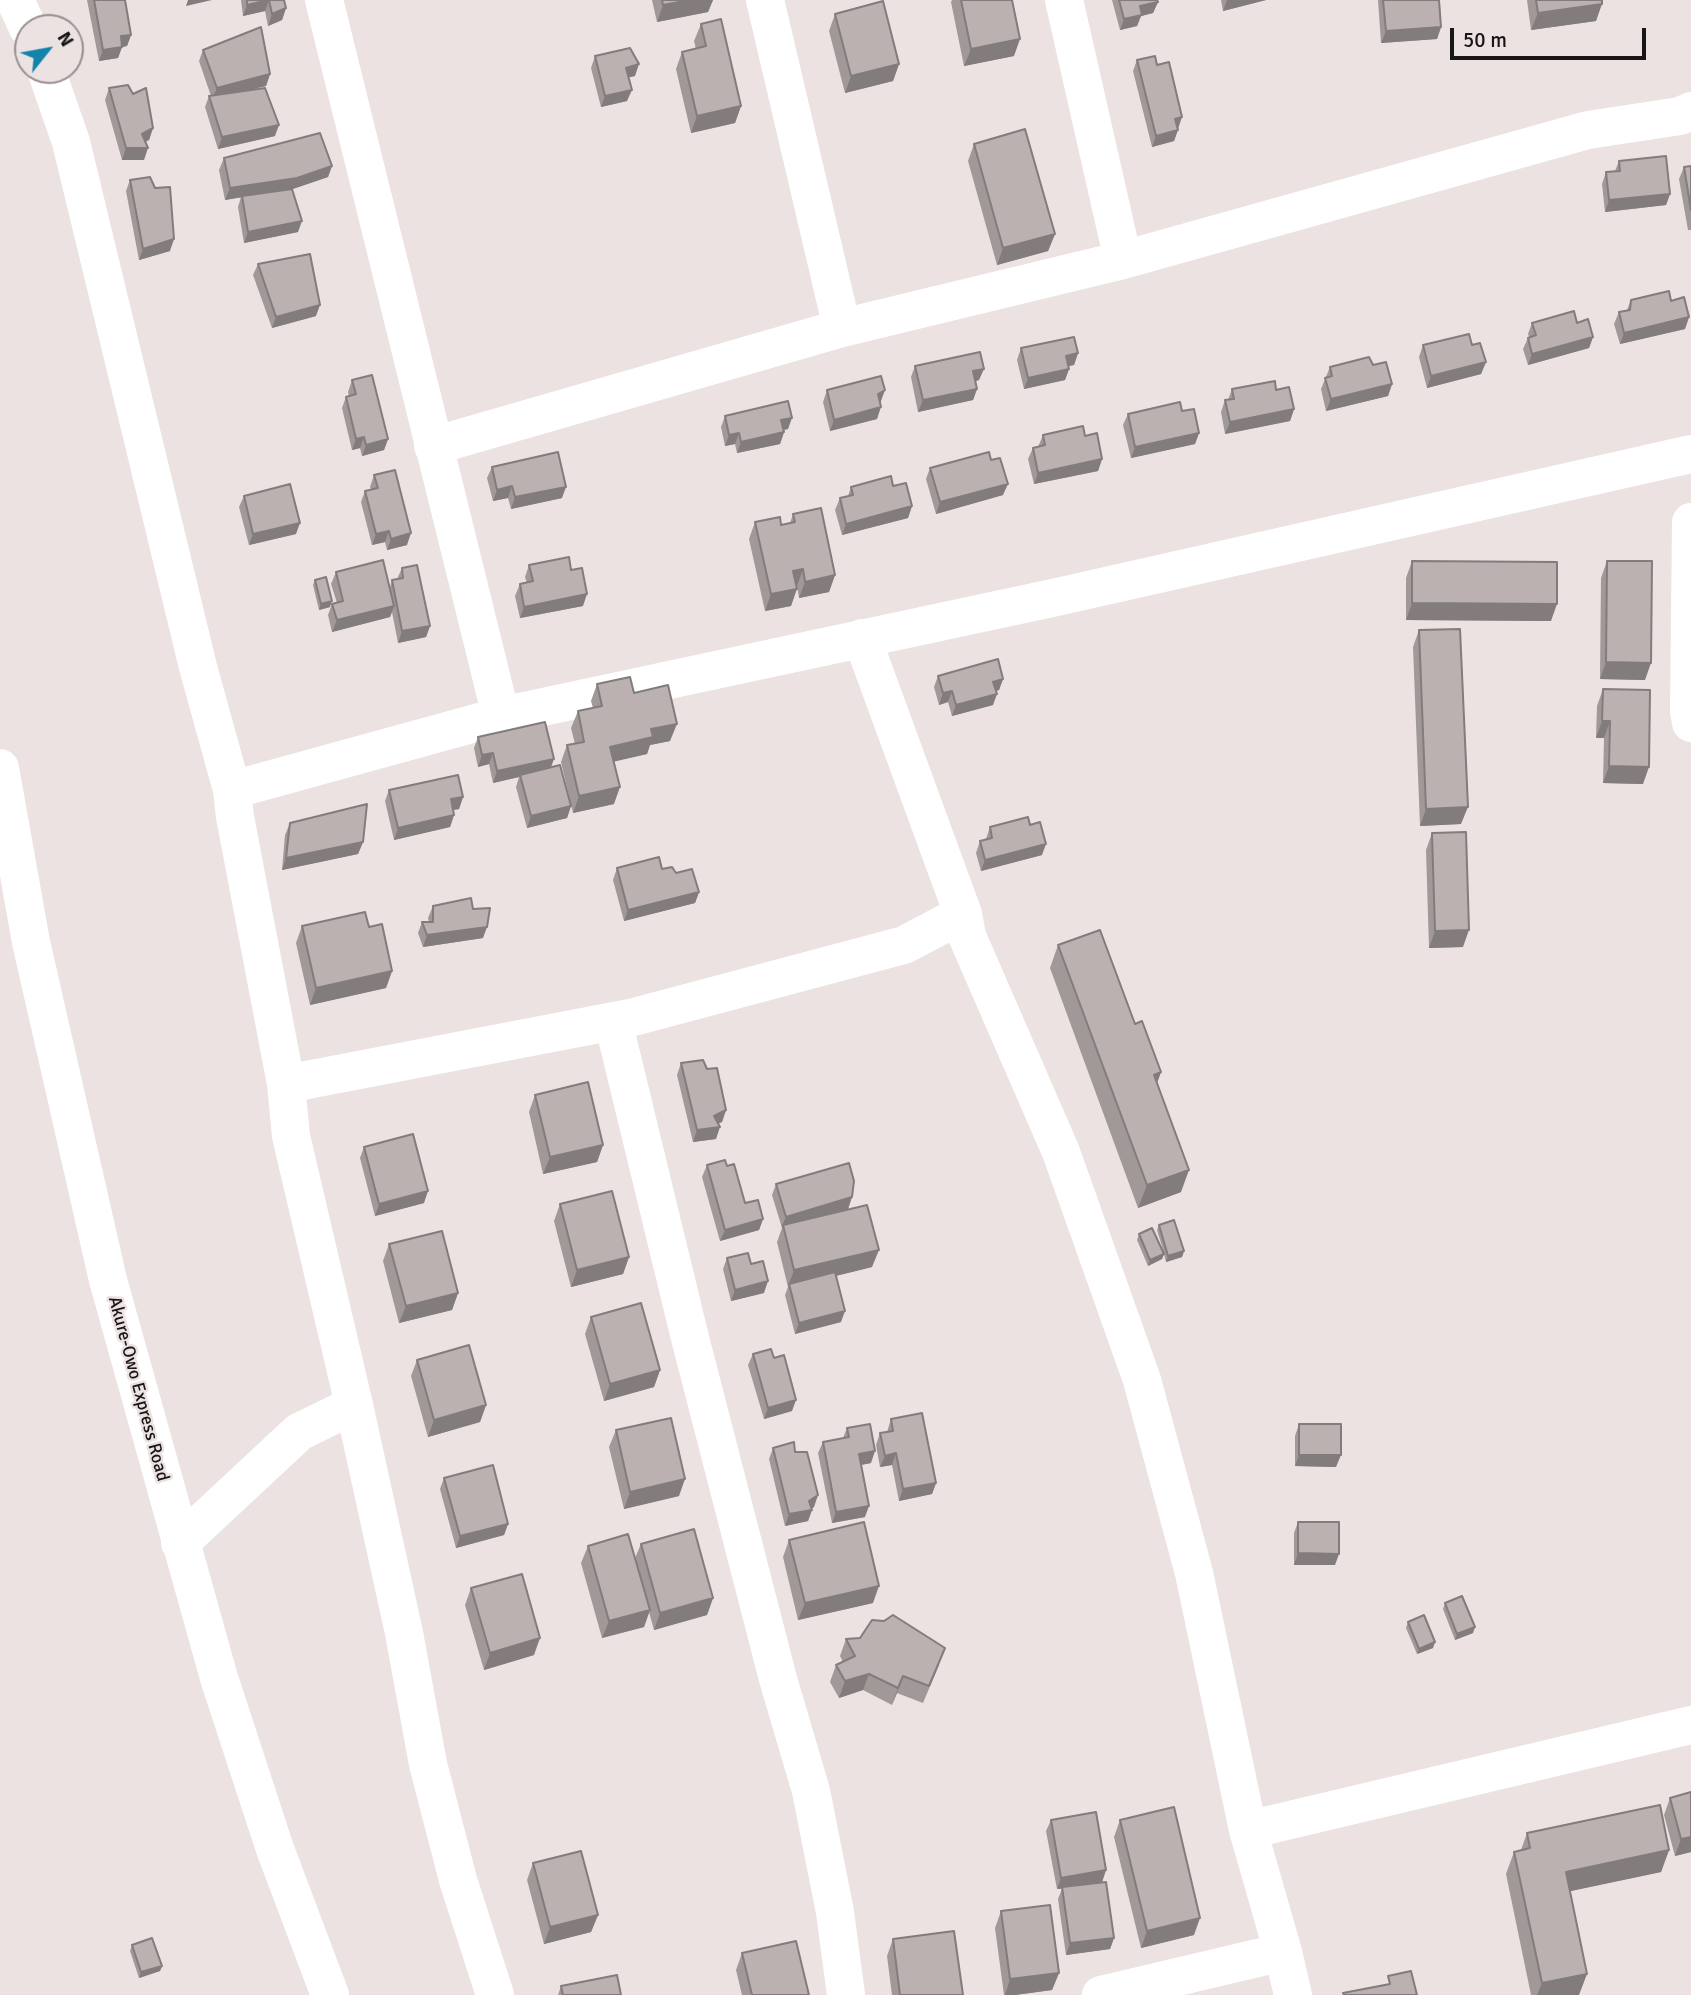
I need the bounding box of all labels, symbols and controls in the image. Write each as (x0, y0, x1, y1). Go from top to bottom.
north arrow (14, 14, 84, 84)
scale bar (1453, 14, 1649, 58)
text: N (52, 27, 79, 51)
text: 50 m (1463, 27, 1507, 53)
street label: Akure-Owo Express Road (103, 1294, 173, 1484)

